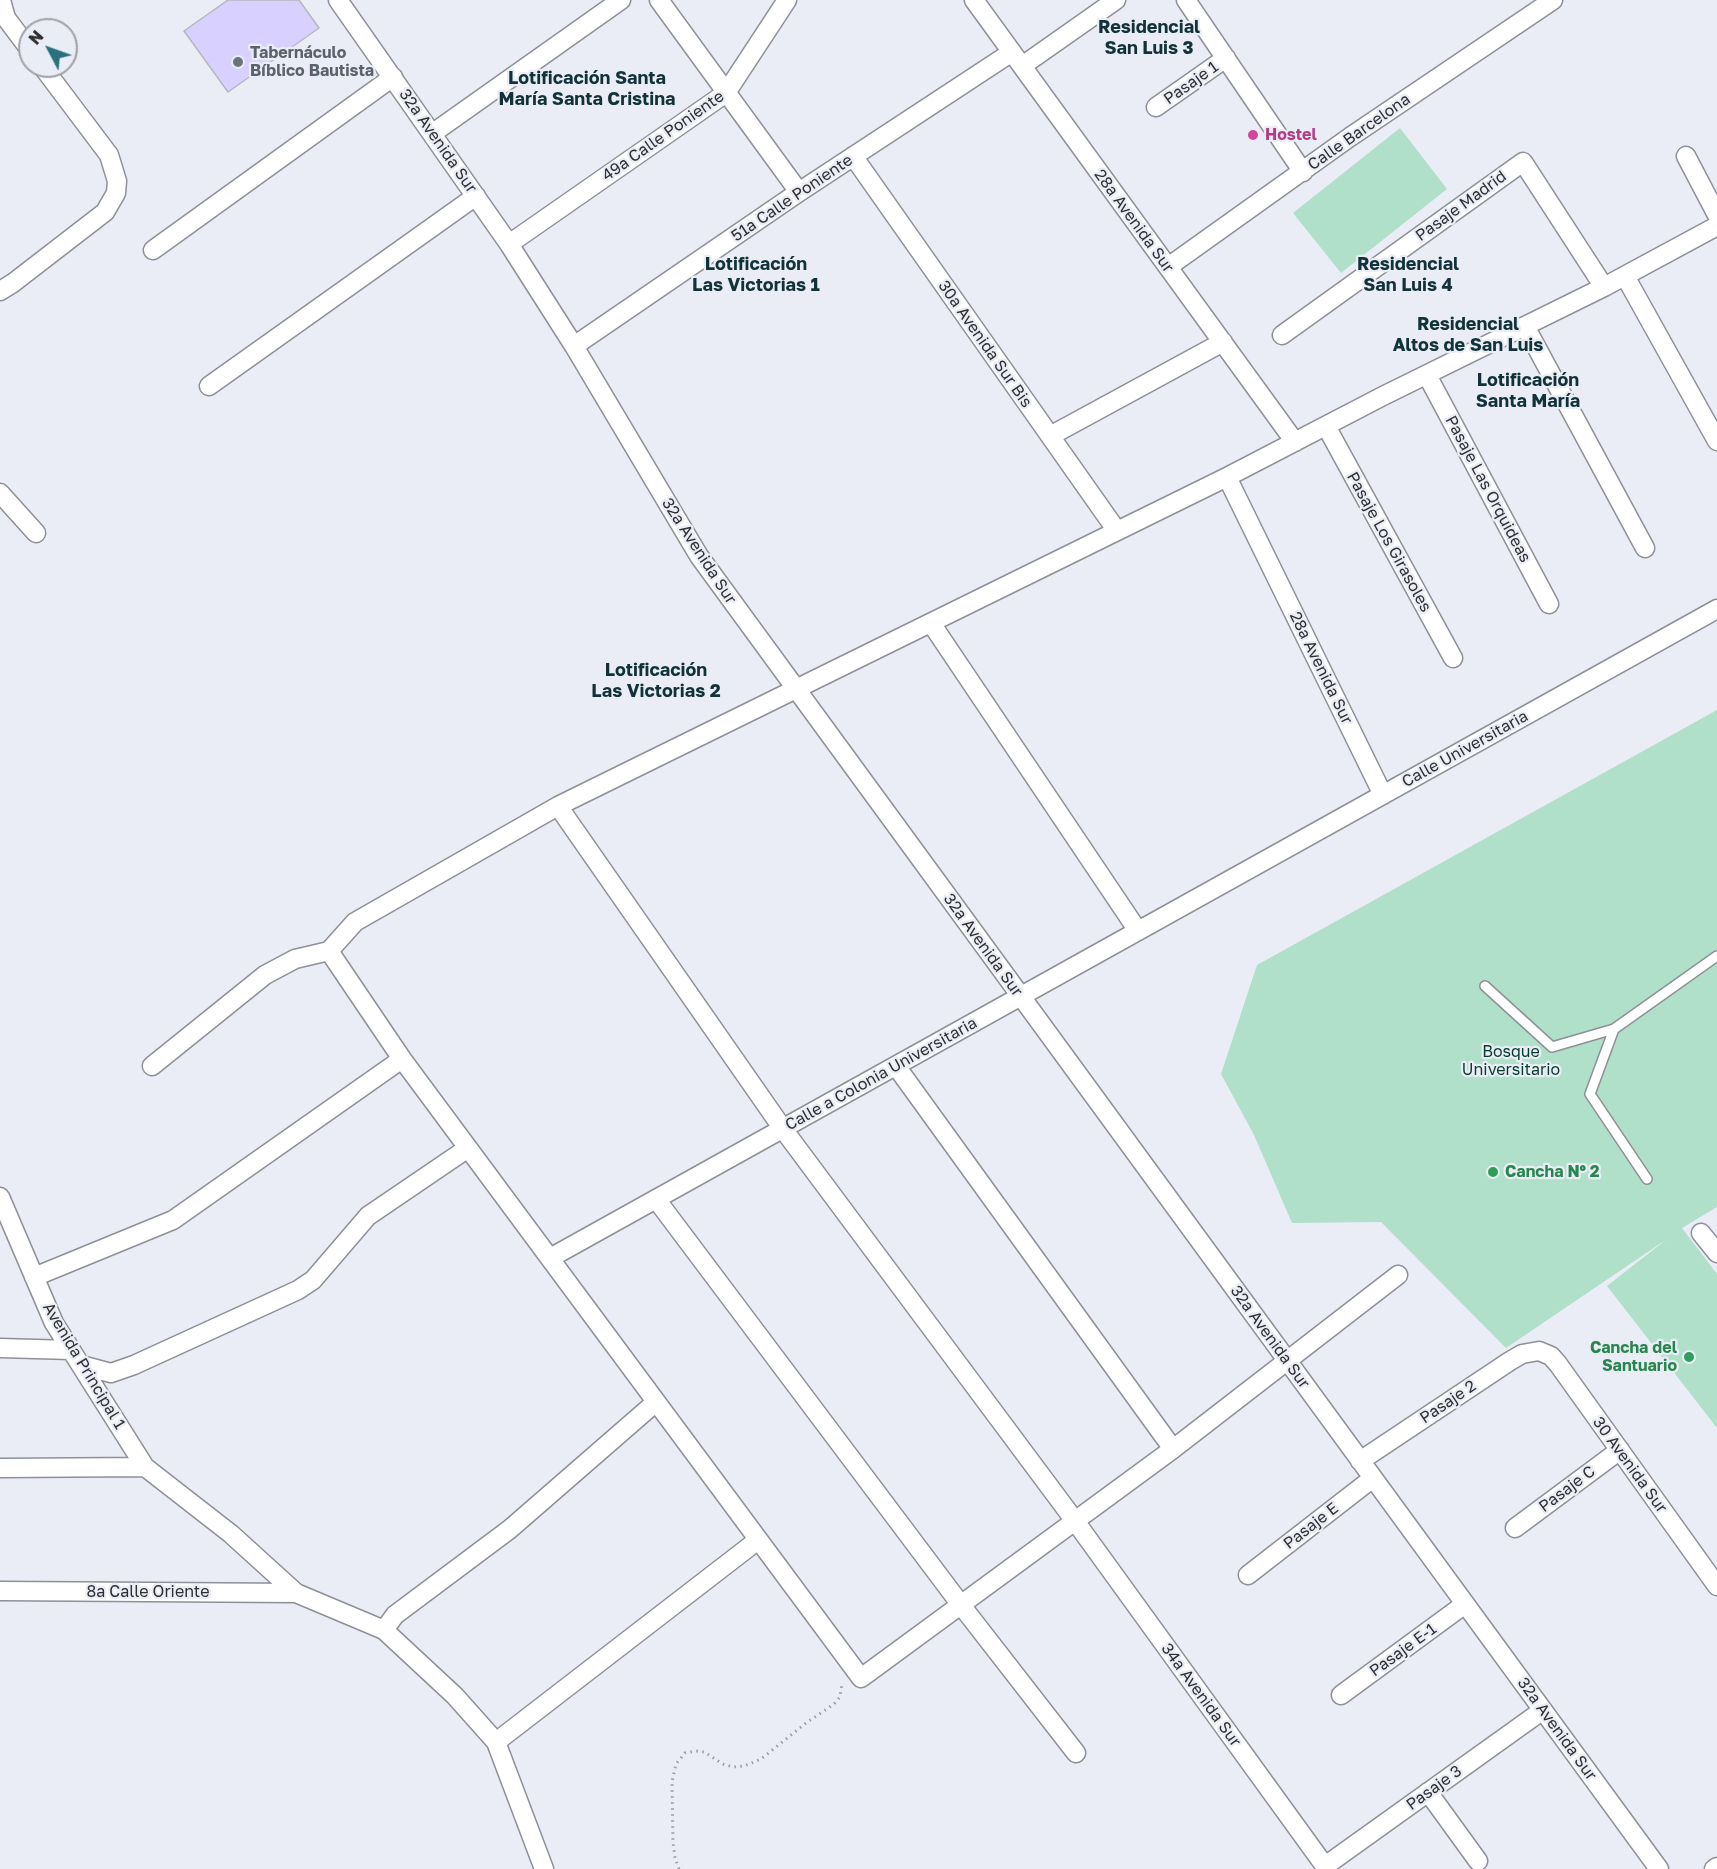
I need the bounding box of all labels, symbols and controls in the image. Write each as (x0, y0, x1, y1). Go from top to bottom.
district label: Residencial San Luis 3 (1098, 16, 1200, 58)
north arrow (18, 18, 78, 78)
text: N (24, 26, 47, 49)
place label: Tabernáculo Bíblico Bautista (250, 43, 374, 81)
marker: Tabernáculo Bíblico Bautista (231, 55, 245, 69)
street label: Pasaje 1 (1160, 57, 1222, 109)
district label: Lotificación Santa María Santa Cristina (498, 67, 676, 110)
street label: 32a Avenida Sur (395, 85, 481, 197)
street label: 49a Calle Poniente (598, 87, 728, 185)
street label: Calle Barcelona (1304, 90, 1414, 174)
place label: Hostel (1265, 125, 1317, 145)
marker: Hostel (1246, 128, 1260, 142)
street label: 51a Calle Poniente (728, 150, 856, 246)
street label: 28a Avenida Sur (1090, 166, 1178, 276)
street label: Pasaje Madrid (1412, 167, 1510, 245)
district label: Lotificación Las Victorias 1 (692, 253, 820, 296)
district label: Residencial San Luis 4 (1357, 253, 1459, 296)
street label: 30a Avenida Sur Bis (934, 277, 1036, 411)
district label: Residencial Altos de San Luis (1393, 313, 1543, 356)
district label: Lotificación Santa María (1476, 369, 1580, 412)
street label: Pasaje Las Orquideas (1441, 412, 1535, 566)
street label: Pasaje Los Girasoles (1343, 469, 1435, 615)
street label: 32a Avenida Sur (658, 494, 740, 608)
street label: 28a Avenida Sur (1285, 609, 1357, 727)
district label: Lotificación Las Victorias 2 (591, 659, 721, 702)
street label: Calle Universitaria (1399, 706, 1531, 792)
street label: 32a Avenida Sur (939, 890, 1027, 1000)
street label: Calle a Colonia Universitaria (782, 1013, 980, 1135)
park label: Bosque Universitario (1462, 1042, 1560, 1080)
place label: Cancha Nº 2 (1505, 1162, 1599, 1182)
marker: Cancha Nº 2 (1486, 1165, 1500, 1179)
street label: 32a Avenida Sur (1226, 1282, 1314, 1392)
street label: Avenida Principal 1 (39, 1299, 129, 1433)
place label: Cancha del Santuario (1590, 1338, 1677, 1376)
marker: Cancha del Santuario (1682, 1350, 1696, 1364)
street label: Pasaje 2 (1416, 1376, 1480, 1428)
street label: 30 Avenida Sur (1589, 1413, 1671, 1517)
street label: Pasaje C (1535, 1462, 1599, 1516)
street label: Pasaje E (1280, 1499, 1342, 1553)
street label: 8a Calle Oriente (86, 1582, 210, 1602)
street label: Pasaje E-1 (1366, 1619, 1440, 1681)
street label: 34a Avenida Sur (1157, 1640, 1245, 1750)
street label: 32a Avenida Sur (1513, 1674, 1601, 1784)
street label: Pasaje 3 (1403, 1761, 1465, 1815)

